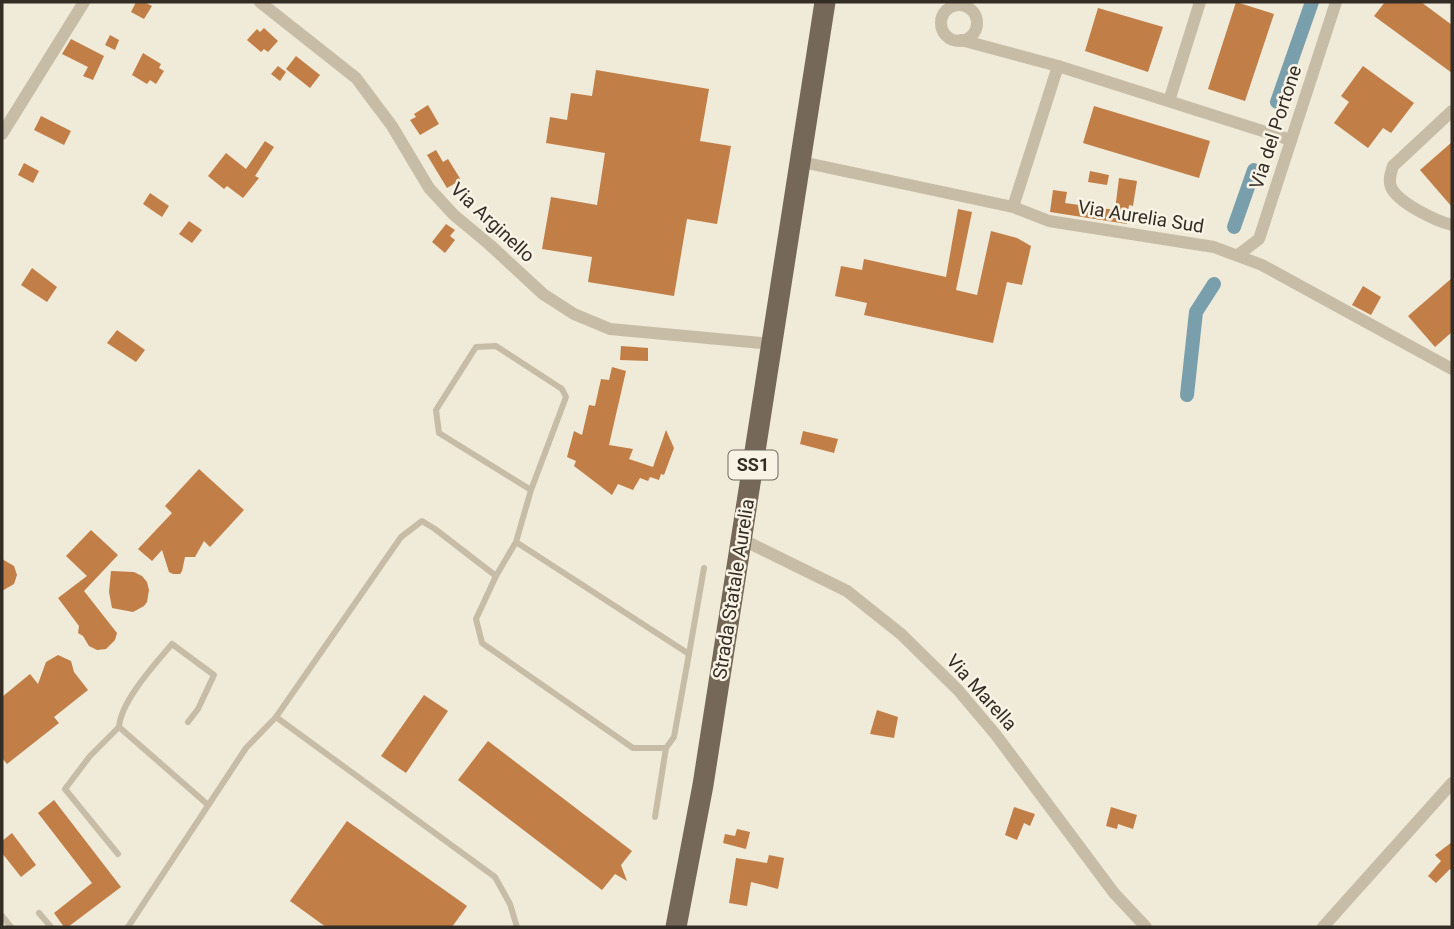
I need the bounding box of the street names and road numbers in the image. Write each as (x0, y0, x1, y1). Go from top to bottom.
street label: Via del Portone (1245, 62, 1306, 192)
street label: Via Arginello (446, 178, 539, 267)
street label: Via Aurelia Sud (1076, 195, 1206, 238)
road number: SS1 (728, 450, 778, 480)
street label: Strada Statale Aurelia (708, 497, 759, 681)
street label: Via Marella (941, 649, 1022, 735)

